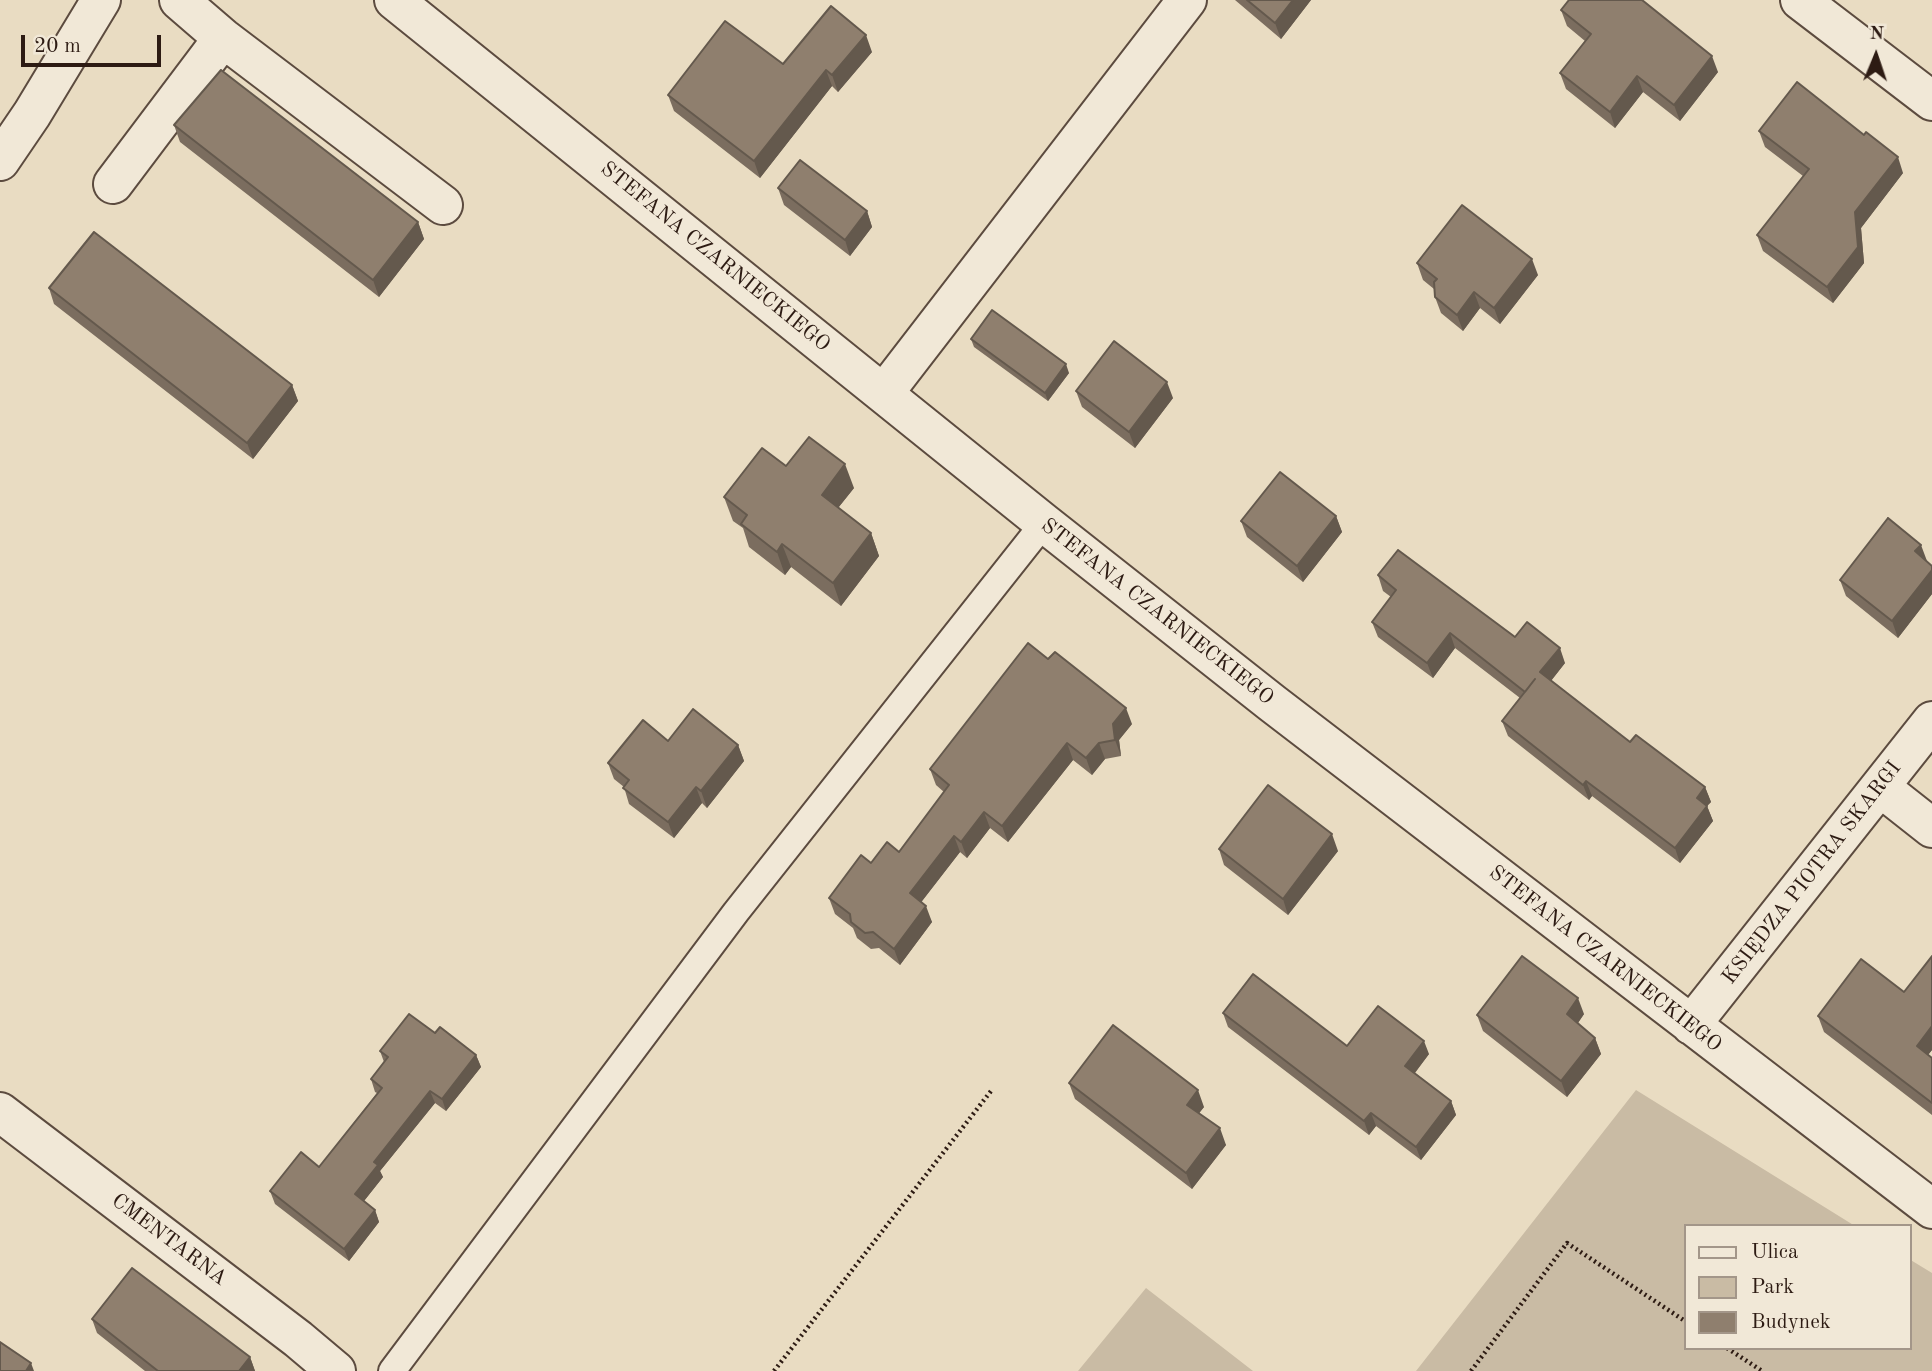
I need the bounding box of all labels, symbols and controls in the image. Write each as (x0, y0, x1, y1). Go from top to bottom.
scale bar (24, 21, 164, 65)
north arrow (1841, 21, 1911, 91)
text: N (1869, 25, 1884, 44)
text: 20 m (34, 36, 81, 57)
street label: STEFANA CZARNIECKIEGO (595, 156, 835, 358)
street label: STEFANA CZARNIECKIEGO (1036, 513, 1278, 711)
street label: KSIĘDZA PIOTRA SKARGI (1717, 756, 1907, 990)
street label: STEFANA CZARNIECKIEGO (1484, 860, 1726, 1058)
street label: CMENTARNA (106, 1188, 232, 1292)
legend (1684, 1224, 1911, 1350)
text: Ulica (1751, 1242, 1798, 1263)
text: Park (1751, 1277, 1794, 1298)
text: Budynek (1751, 1312, 1831, 1333)

